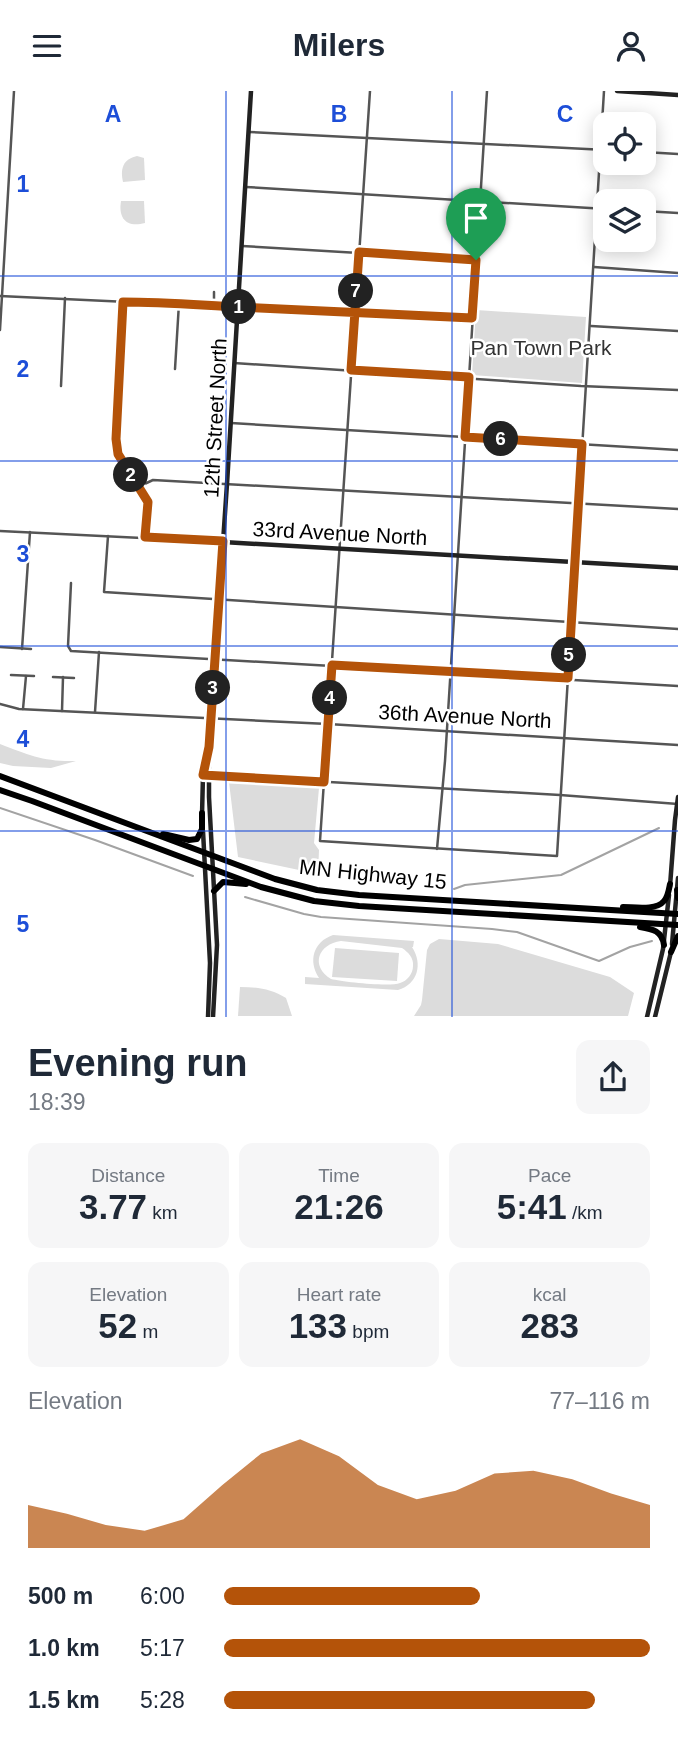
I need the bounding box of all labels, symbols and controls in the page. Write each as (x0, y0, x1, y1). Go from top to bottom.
icon: menu (28, 27, 66, 65)
text: Milers (293, 27, 385, 63)
icon: person (612, 27, 650, 65)
text: A (105, 101, 121, 127)
text: B (331, 101, 347, 127)
text: C (557, 101, 573, 127)
map controls (593, 112, 656, 252)
button: locate (593, 112, 656, 175)
text: 1 (17, 171, 30, 197)
pin (446, 188, 506, 260)
button: layers (593, 189, 656, 252)
icon: arrive (457, 199, 495, 237)
pin: 7 (338, 273, 374, 309)
text: 7 (350, 280, 361, 301)
pin: 1 (222, 289, 256, 325)
text: 1 (233, 296, 244, 317)
park label: Pan Town Park (471, 336, 612, 359)
street label: 12th Street North (199, 338, 231, 498)
text: 2 (17, 356, 29, 382)
pin: 6 (484, 421, 518, 457)
text: 6 (495, 428, 506, 449)
pin: 2 (114, 457, 148, 493)
text: 2 (125, 464, 136, 485)
street label: 33rd Avenue North (252, 517, 428, 549)
text: 3 (17, 541, 29, 567)
pin: 5 (552, 637, 586, 673)
text: 5 (563, 644, 574, 665)
pin: 3 (196, 671, 230, 705)
text: 3 (207, 677, 218, 698)
pin: 4 (312, 681, 348, 715)
text: 4 (324, 687, 335, 708)
street label: 36th Avenue North (378, 700, 552, 732)
text: 4 (17, 726, 30, 752)
street label: MN Highway 15 (298, 855, 448, 893)
text: 5 (17, 911, 30, 937)
button: share (576, 1040, 650, 1114)
text: Evening run (28, 1042, 248, 1084)
text: 18:39 (28, 1089, 86, 1115)
text: Distance (91, 1165, 165, 1186)
text: Time (318, 1165, 360, 1186)
text: Pace (528, 1165, 571, 1186)
text: 3.77 (79, 1187, 147, 1226)
text: 21:26 (294, 1187, 384, 1226)
text: 5:41 (497, 1187, 567, 1226)
text: km (147, 1202, 178, 1223)
text: /km (567, 1202, 603, 1223)
text: Elevation (89, 1284, 167, 1305)
text: Heart rate (297, 1284, 381, 1305)
text: kcal (533, 1284, 567, 1305)
text: 52 (98, 1306, 137, 1345)
text: 133 (289, 1306, 347, 1345)
text: 283 (520, 1306, 579, 1345)
text: m (137, 1321, 158, 1342)
text: bpm (347, 1321, 389, 1342)
text: Elevation (28, 1388, 123, 1414)
text: 77–116 m (549, 1388, 650, 1414)
text: 500 m (28, 1583, 93, 1609)
text: 6:00 (140, 1583, 185, 1609)
text: 1.0 km (28, 1635, 100, 1661)
text: 5:17 (140, 1635, 185, 1661)
text: 1.5 km (28, 1687, 100, 1713)
text: 5:28 (140, 1687, 185, 1713)

